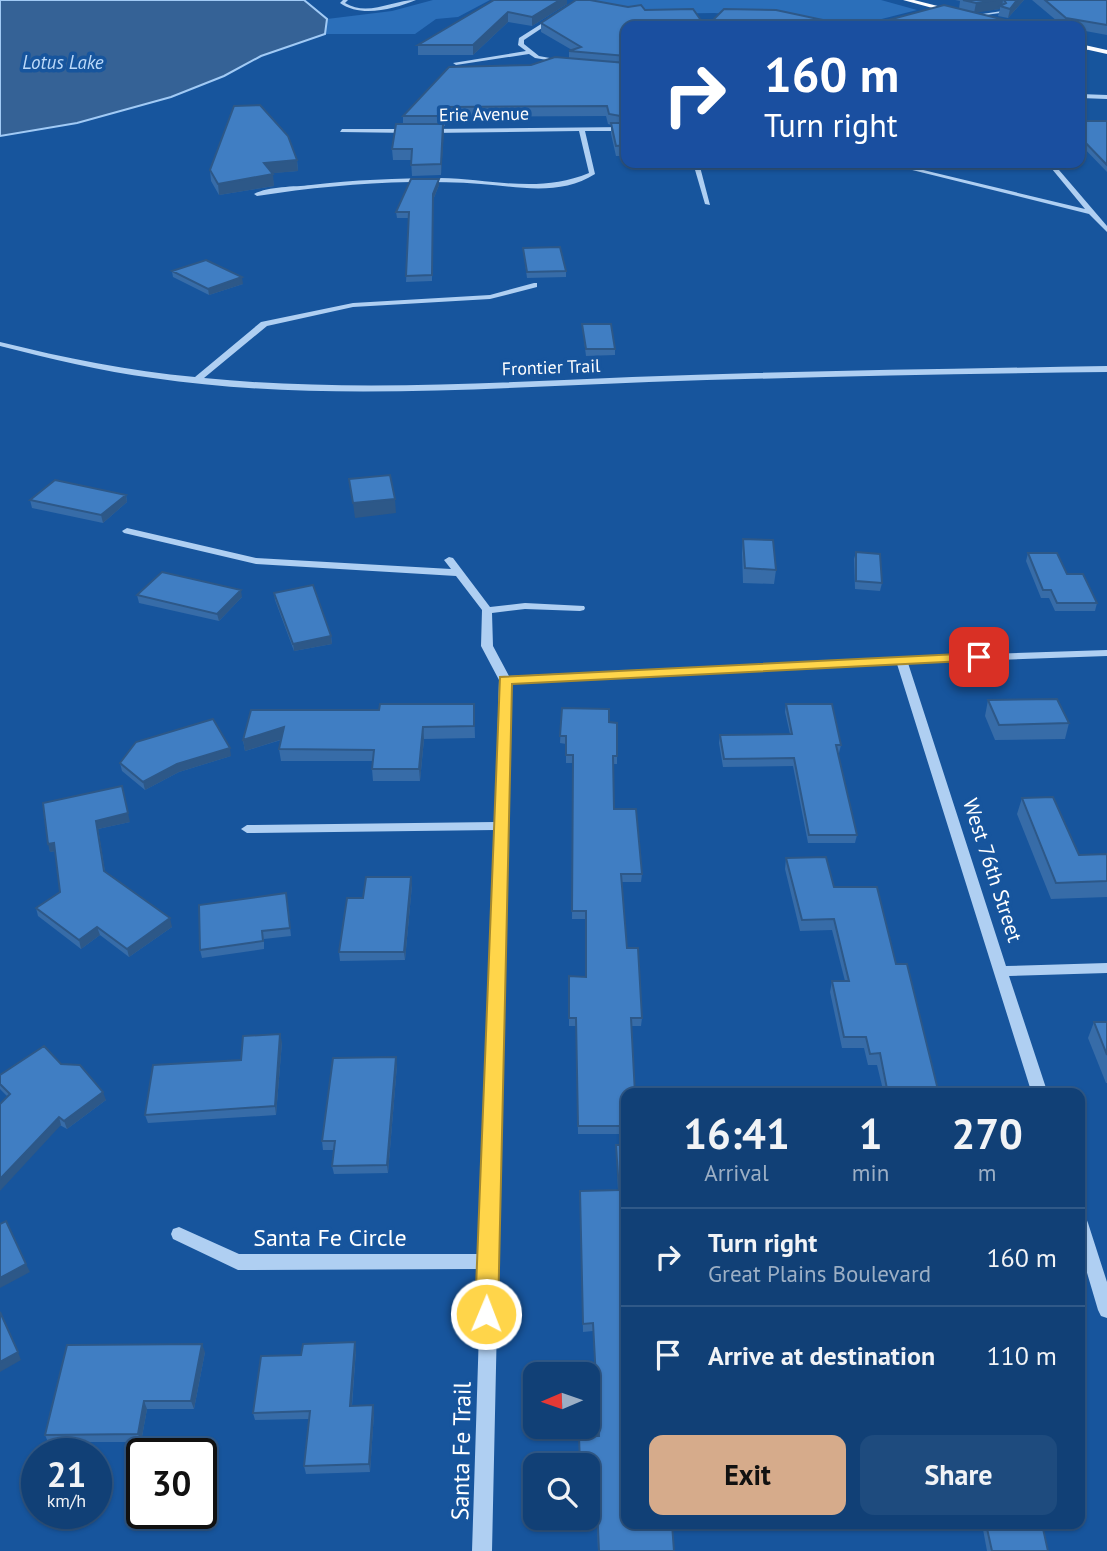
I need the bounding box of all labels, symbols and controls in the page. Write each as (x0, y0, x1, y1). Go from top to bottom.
text: 160 m (764, 42, 899, 106)
icon: right (649, 49, 740, 140)
water label: Lotus Lake (22, 50, 104, 74)
street label: Erie Avenue (439, 102, 529, 126)
text: Turn right (764, 104, 898, 146)
street label: Frontier Trail (501, 354, 601, 380)
pin (949, 627, 1009, 687)
icon: arrive (960, 638, 998, 676)
street label: West 76th Street (957, 795, 1029, 945)
text: 16:41 (683, 1106, 790, 1161)
text: 1 (859, 1106, 882, 1161)
text: 270 (951, 1106, 1023, 1161)
text: Arrival (704, 1158, 769, 1187)
text: min (852, 1158, 889, 1187)
text: m (978, 1158, 996, 1187)
street label: Santa Fe Circle (253, 1222, 407, 1253)
text: Turn right (708, 1226, 817, 1259)
icon: right (649, 1238, 687, 1276)
text: 160 m (986, 1241, 1057, 1274)
text: Great Plains Boulevard (708, 1259, 931, 1288)
position arrow (449, 1277, 523, 1351)
icon: arrive (649, 1336, 687, 1374)
text: Arrive at destination (708, 1339, 935, 1372)
text: 110 m (986, 1339, 1057, 1372)
north arrow (523, 1362, 600, 1438)
map controls (523, 1362, 600, 1530)
street label: Santa Fe Trail (444, 1381, 478, 1521)
button: Exit (649, 1435, 846, 1515)
button: Share (860, 1435, 1057, 1515)
speed limit sign: 30 (126, 1438, 217, 1529)
text: 21 (47, 1451, 86, 1497)
button: search (523, 1453, 600, 1530)
text: km/h (47, 1489, 86, 1512)

